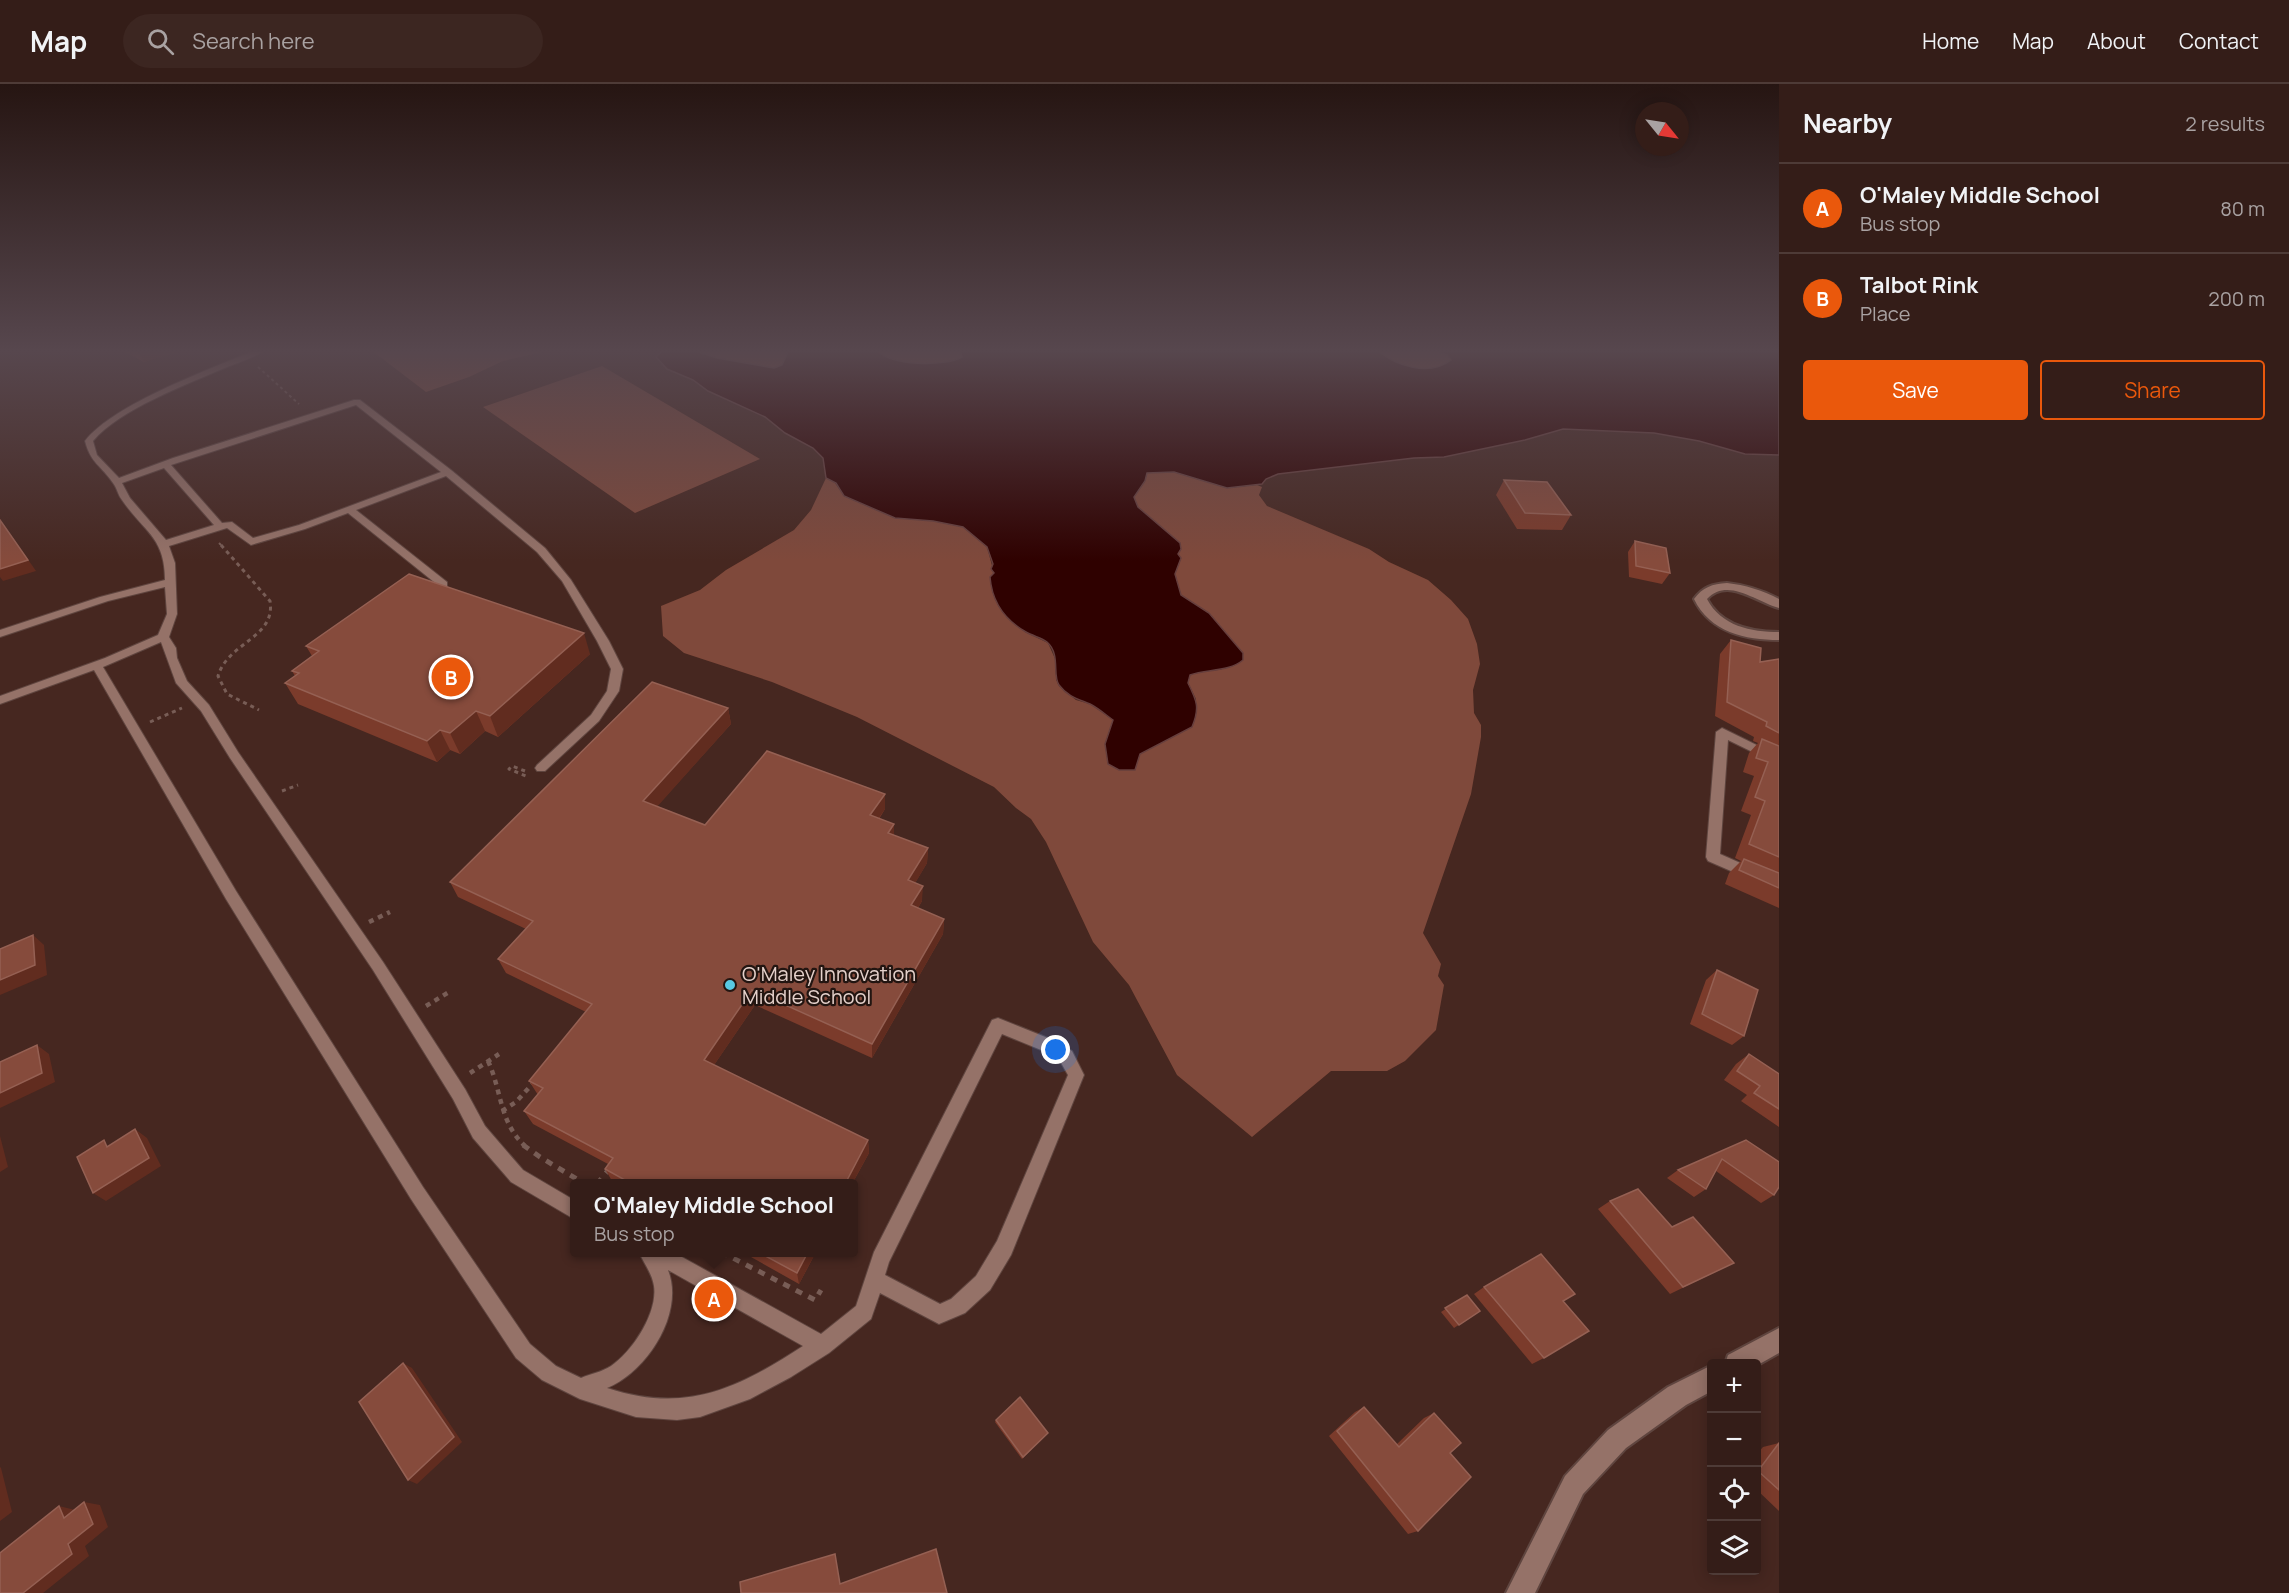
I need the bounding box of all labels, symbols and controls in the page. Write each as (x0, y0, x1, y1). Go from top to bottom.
search box (123, 14, 543, 68)
text: Map (30, 22, 87, 60)
icon: search (144, 25, 177, 58)
text: Search here (192, 26, 315, 56)
text: Home (1922, 27, 1979, 55)
text: Map (2012, 27, 2054, 55)
text: About (2087, 27, 2146, 55)
text: Contact (2179, 27, 2259, 55)
north arrow (1635, 102, 1689, 156)
text: Nearby (1803, 105, 1892, 141)
text: 2 results (2185, 110, 2265, 137)
text: O'Maley Middle School (1860, 180, 2100, 210)
text: A (1816, 195, 1829, 222)
text: 80 m (2220, 195, 2265, 222)
text: Bus stop (1860, 210, 1940, 237)
text: Talbot Rink (1860, 270, 1978, 300)
text: B (1816, 285, 1829, 312)
text: 200 m (2208, 285, 2265, 312)
text: Place (1860, 300, 1910, 327)
button: Save (1803, 360, 2028, 420)
button: Share (2040, 360, 2265, 420)
pin: B (432, 654, 470, 700)
place label: O'Maley Innovation Middle School (742, 960, 916, 1010)
marker: O'Maley Innovation Middle School (723, 978, 737, 992)
your location (1041, 1035, 1070, 1064)
popup (570, 1179, 858, 1257)
text: O'Maley Middle School (594, 1190, 834, 1220)
text: Bus stop (594, 1220, 675, 1247)
pin: A (694, 1276, 734, 1322)
map controls (1707, 1359, 1761, 1575)
button: + (1707, 1359, 1761, 1413)
button: − (1707, 1413, 1761, 1467)
button: locate (1707, 1467, 1761, 1521)
button: layers (1707, 1521, 1761, 1575)

